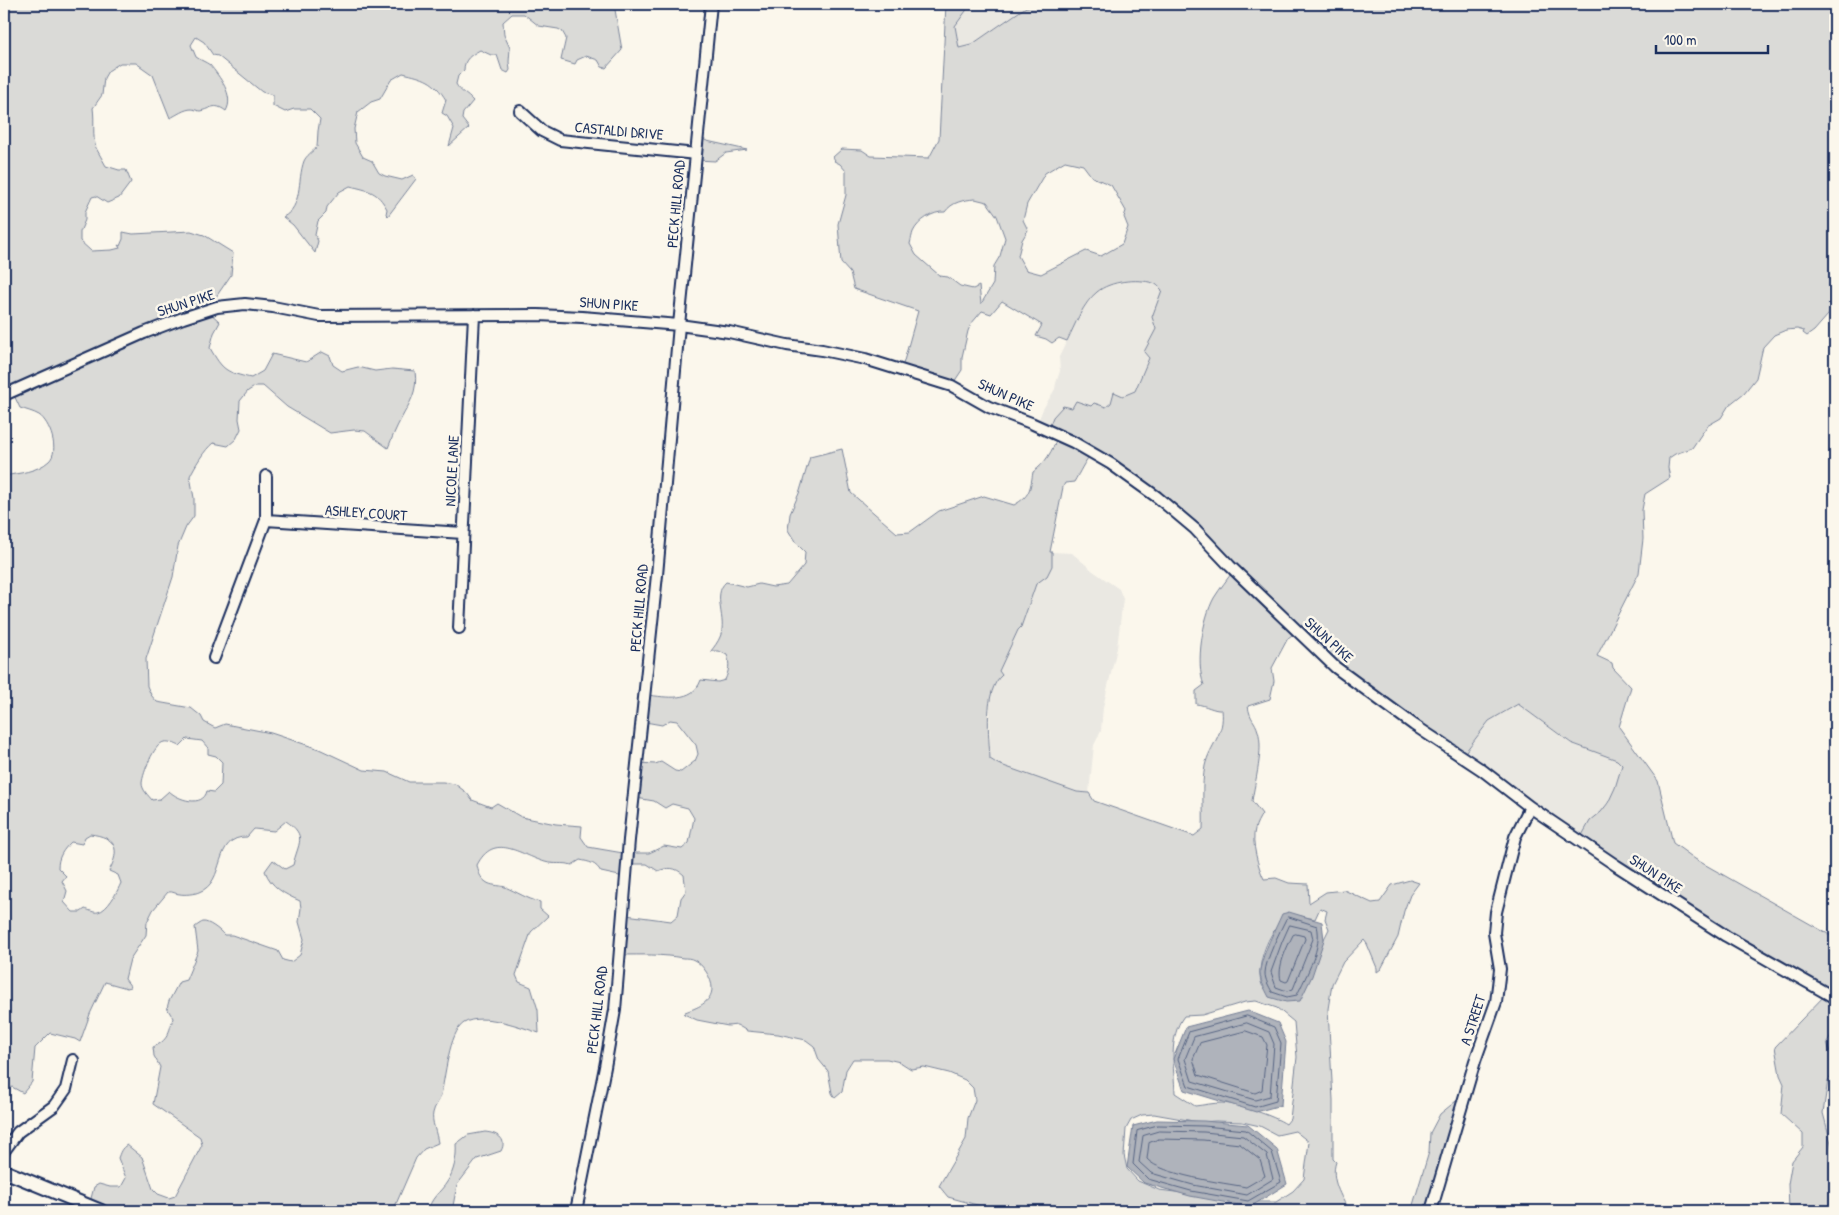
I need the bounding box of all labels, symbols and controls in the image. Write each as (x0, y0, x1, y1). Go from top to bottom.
scale bar (1656, 22, 1769, 54)
text: 100 m (1664, 29, 1697, 50)
street label: CASTALDI DRIVE (574, 116, 665, 145)
street label: PECK HILL ROAD (661, 158, 690, 249)
street label: SHUN PIKE (155, 283, 217, 322)
street label: SHUN PIKE (579, 291, 639, 316)
street label: SHUN PIKE (975, 373, 1038, 416)
street label: NICOLE LANE (439, 434, 464, 507)
street label: ASHLEY COURT (324, 499, 409, 526)
street label: PECK HILL ROAD (624, 562, 653, 653)
street label: SHUN PIKE (1300, 612, 1358, 667)
street label: SHUN PIKE (1626, 849, 1687, 899)
street label: PECK HILL ROAD (581, 964, 612, 1055)
street label: A STREET (1455, 991, 1491, 1048)

